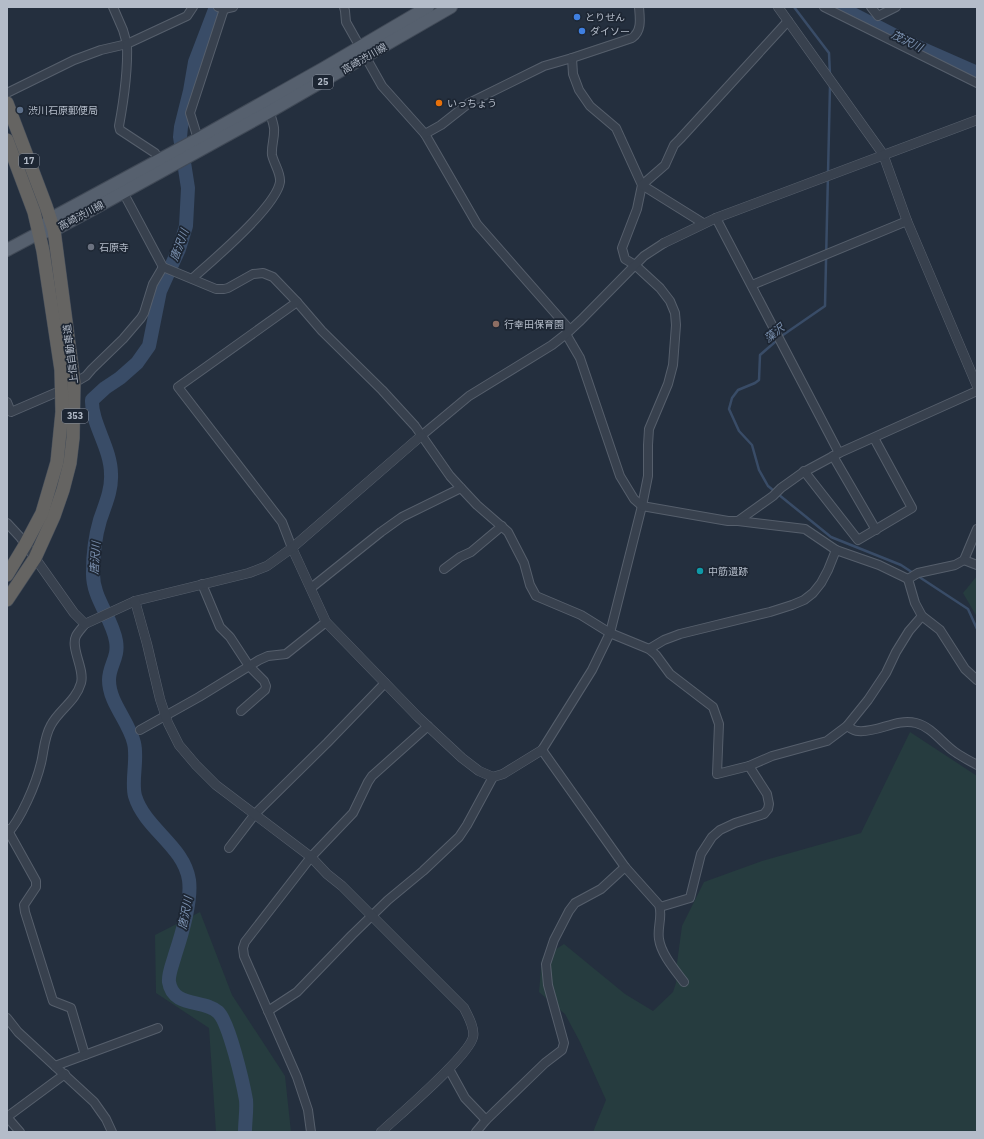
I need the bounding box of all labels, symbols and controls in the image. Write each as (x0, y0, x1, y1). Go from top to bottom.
place label: とりせん (585, 11, 625, 24)
marker: とりせん (572, 12, 582, 22)
place label: ダイソー (590, 25, 630, 38)
marker: ダイソー (577, 26, 587, 36)
water label: 茂沢川 (889, 27, 926, 55)
street label: 高崎渋川線 (339, 40, 389, 77)
road number: 25 (313, 75, 333, 89)
place label: いっちょう (447, 97, 497, 110)
marker: いっちょう (434, 98, 444, 108)
place label: 渋川石原郵便局 (28, 104, 98, 117)
marker: 渋川石原郵便局 (15, 105, 25, 115)
road number: 17 (19, 154, 39, 168)
street label: 高崎渋川線 (56, 198, 106, 233)
water label: 唐沢川 (167, 226, 192, 263)
place label: 石原寺 (99, 241, 129, 254)
marker: 石原寺 (86, 242, 96, 252)
place label: 行幸田保育園 (504, 318, 564, 331)
marker: 行幸田保育園 (491, 319, 501, 329)
water label: 藻沢 (761, 319, 789, 345)
street label: 上信自動車道 (60, 323, 81, 385)
road number: 353 (62, 409, 88, 423)
water label: 唐沢川 (87, 540, 103, 575)
place label: 中筋遺跡 (708, 565, 748, 578)
marker: 中筋遺跡 (695, 566, 705, 576)
water label: 唐沢川 (175, 894, 195, 931)

